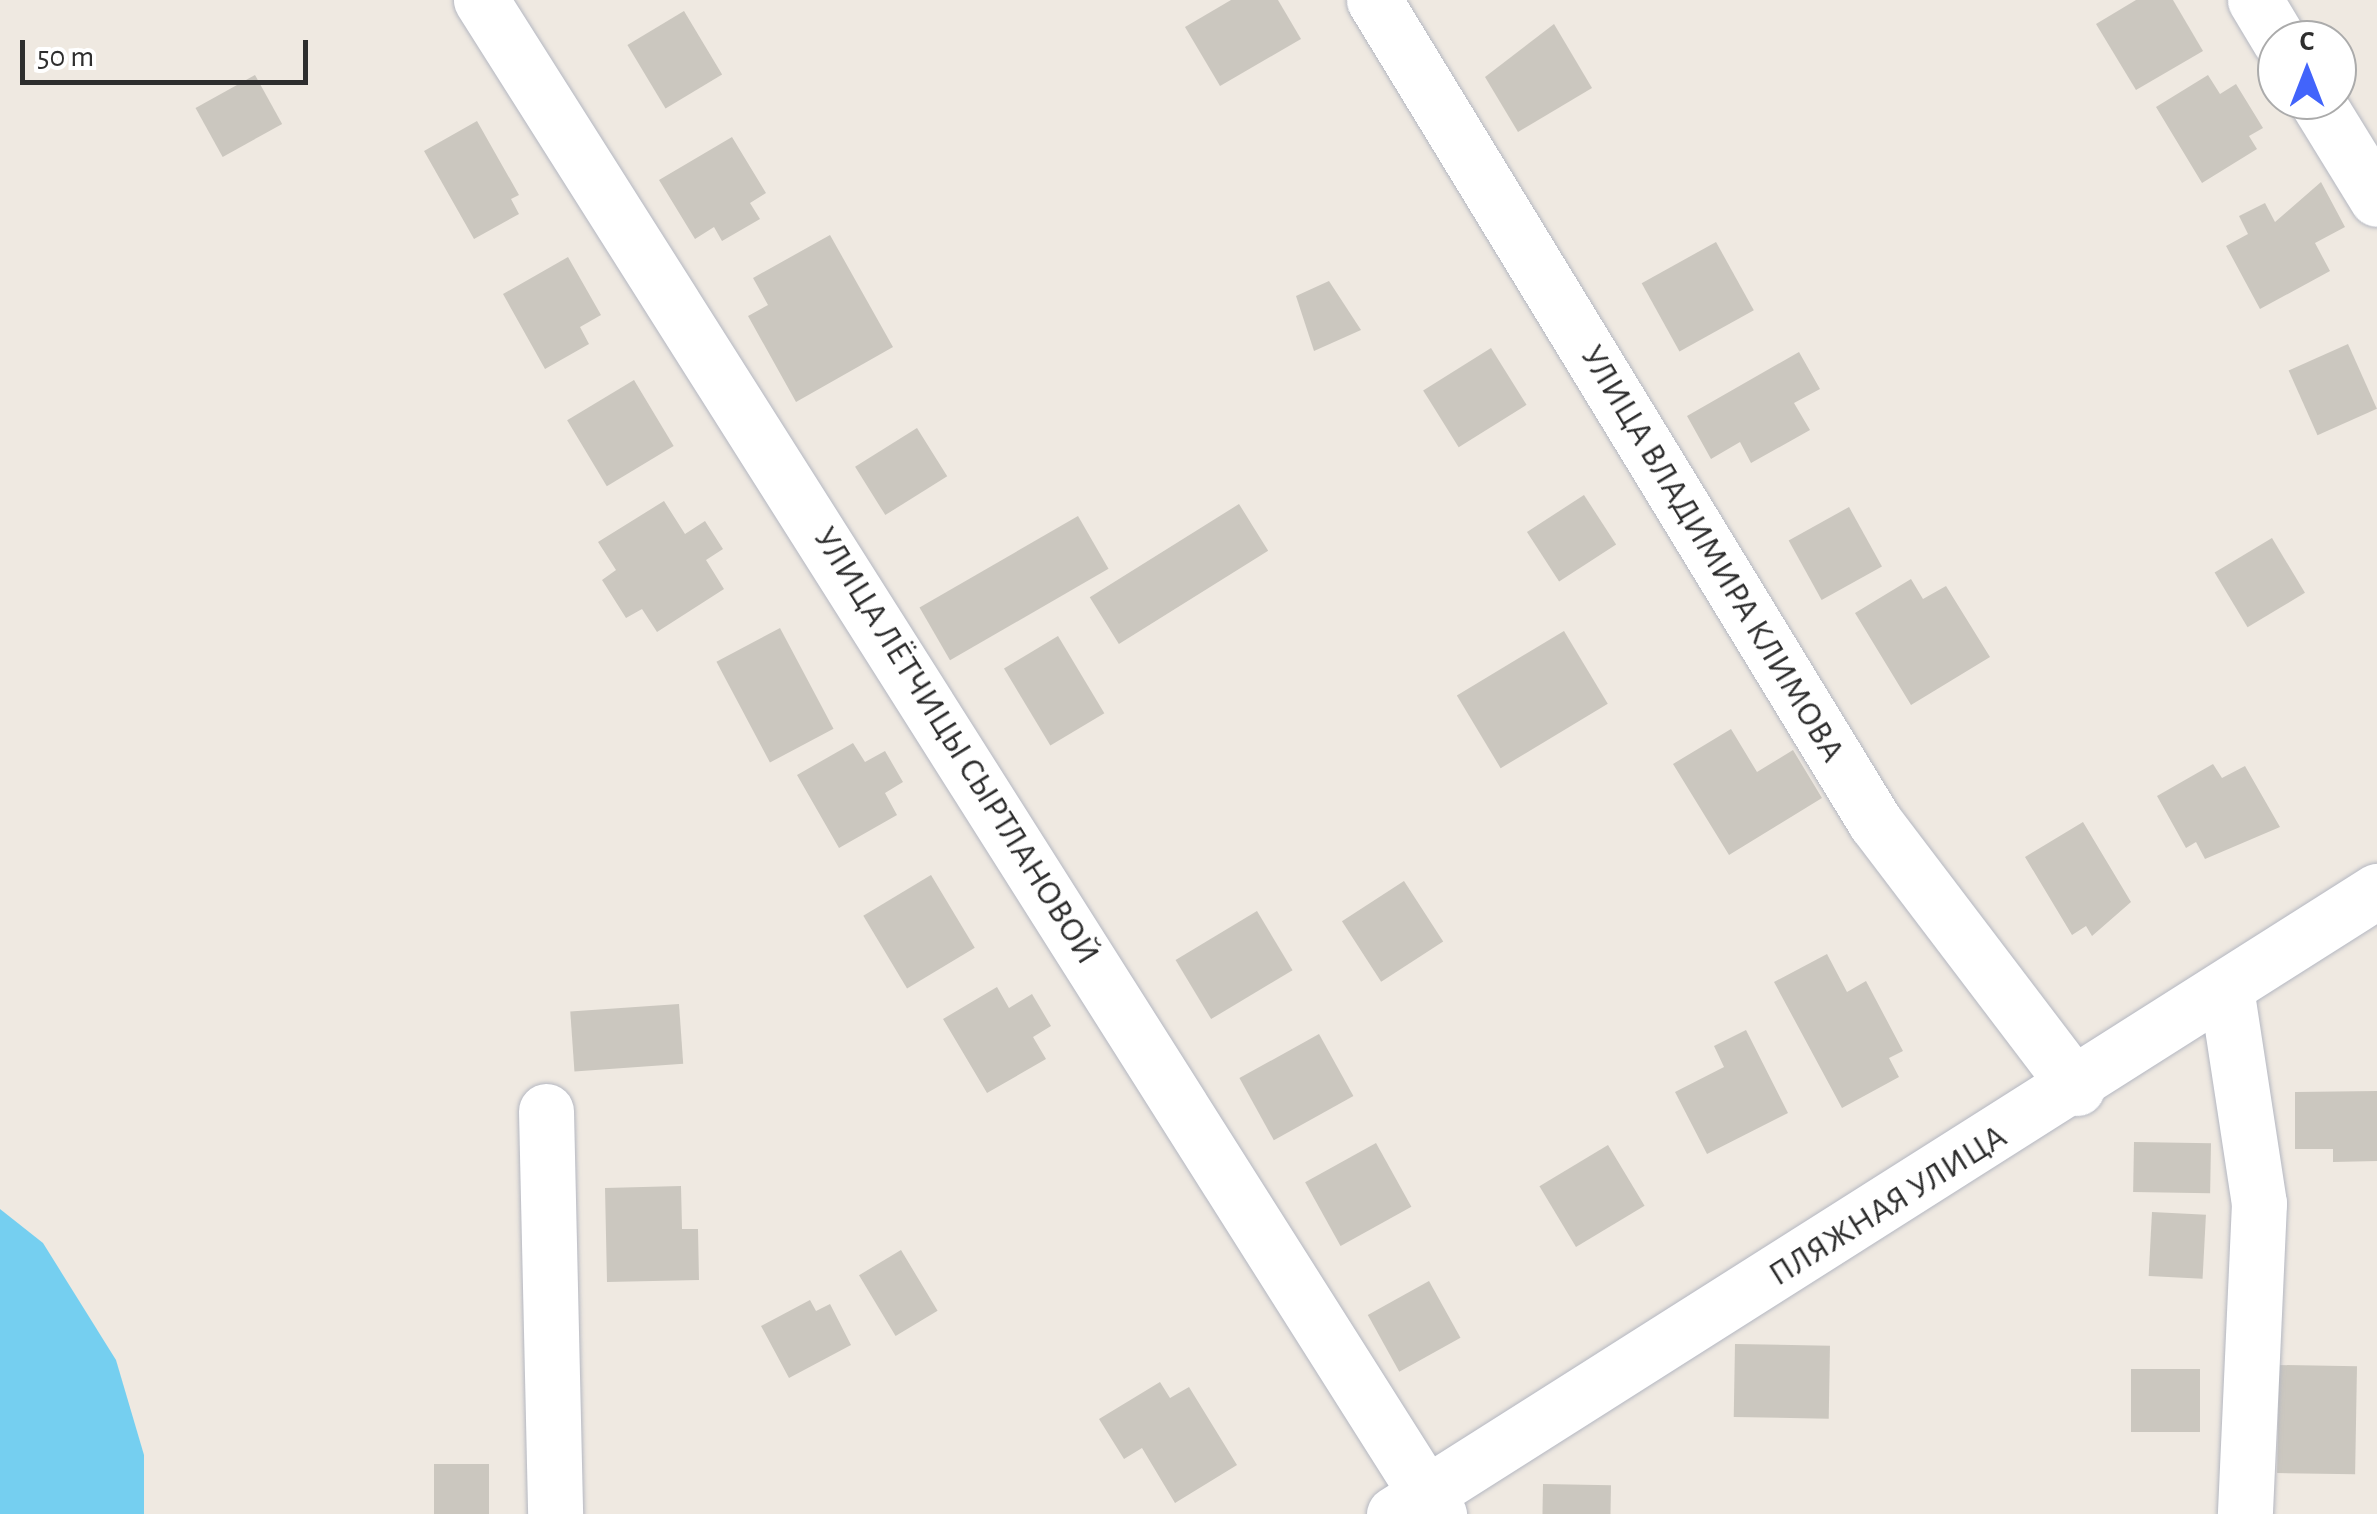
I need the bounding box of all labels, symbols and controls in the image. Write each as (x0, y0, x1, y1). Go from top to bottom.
scale bar (25, 20, 312, 82)
north arrow (2257, 20, 2357, 120)
text: С (2299, 28, 2315, 56)
text: 50 m (37, 42, 94, 72)
street label: УЛИЦА ВЛАДИМИРА КЛИМОВА (1571, 338, 1853, 770)
street label: УЛИЦА ЛЁТЧИЦЫ СЫРТЛАНОВОЙ (804, 520, 1108, 972)
street label: ПЛЯЖНАЯ УЛИЦА (1761, 1116, 2015, 1296)

